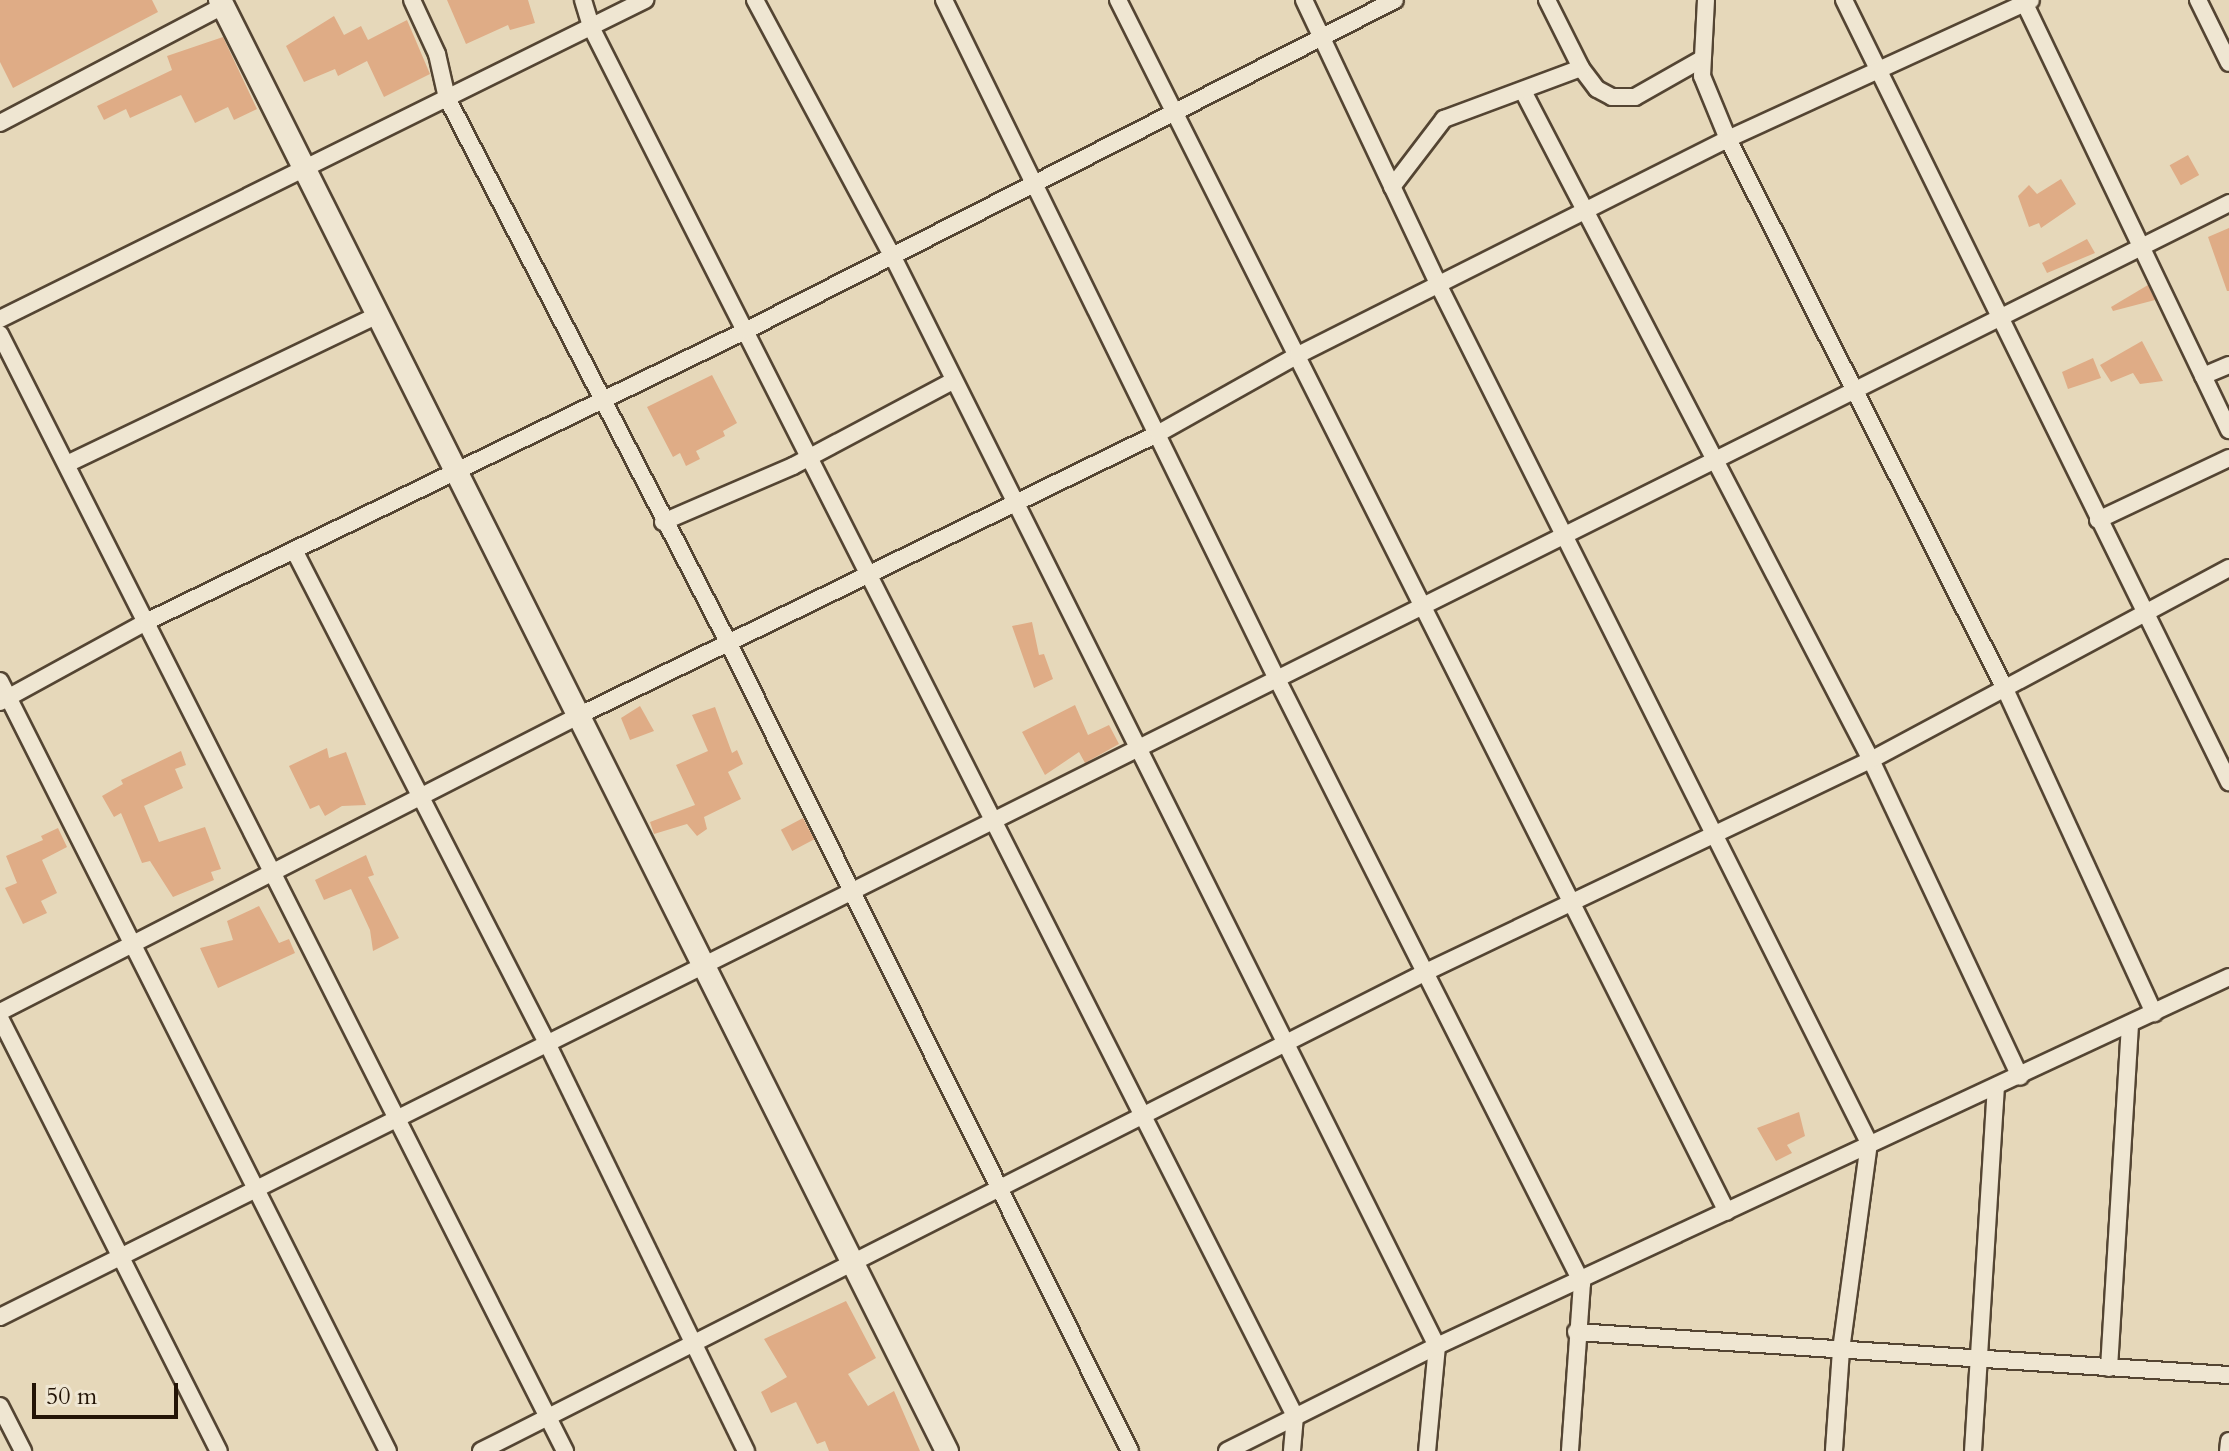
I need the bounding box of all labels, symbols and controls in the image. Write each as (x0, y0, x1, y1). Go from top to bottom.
scale bar (36, 1367, 182, 1417)
text: 50 m (46, 1380, 97, 1413)

